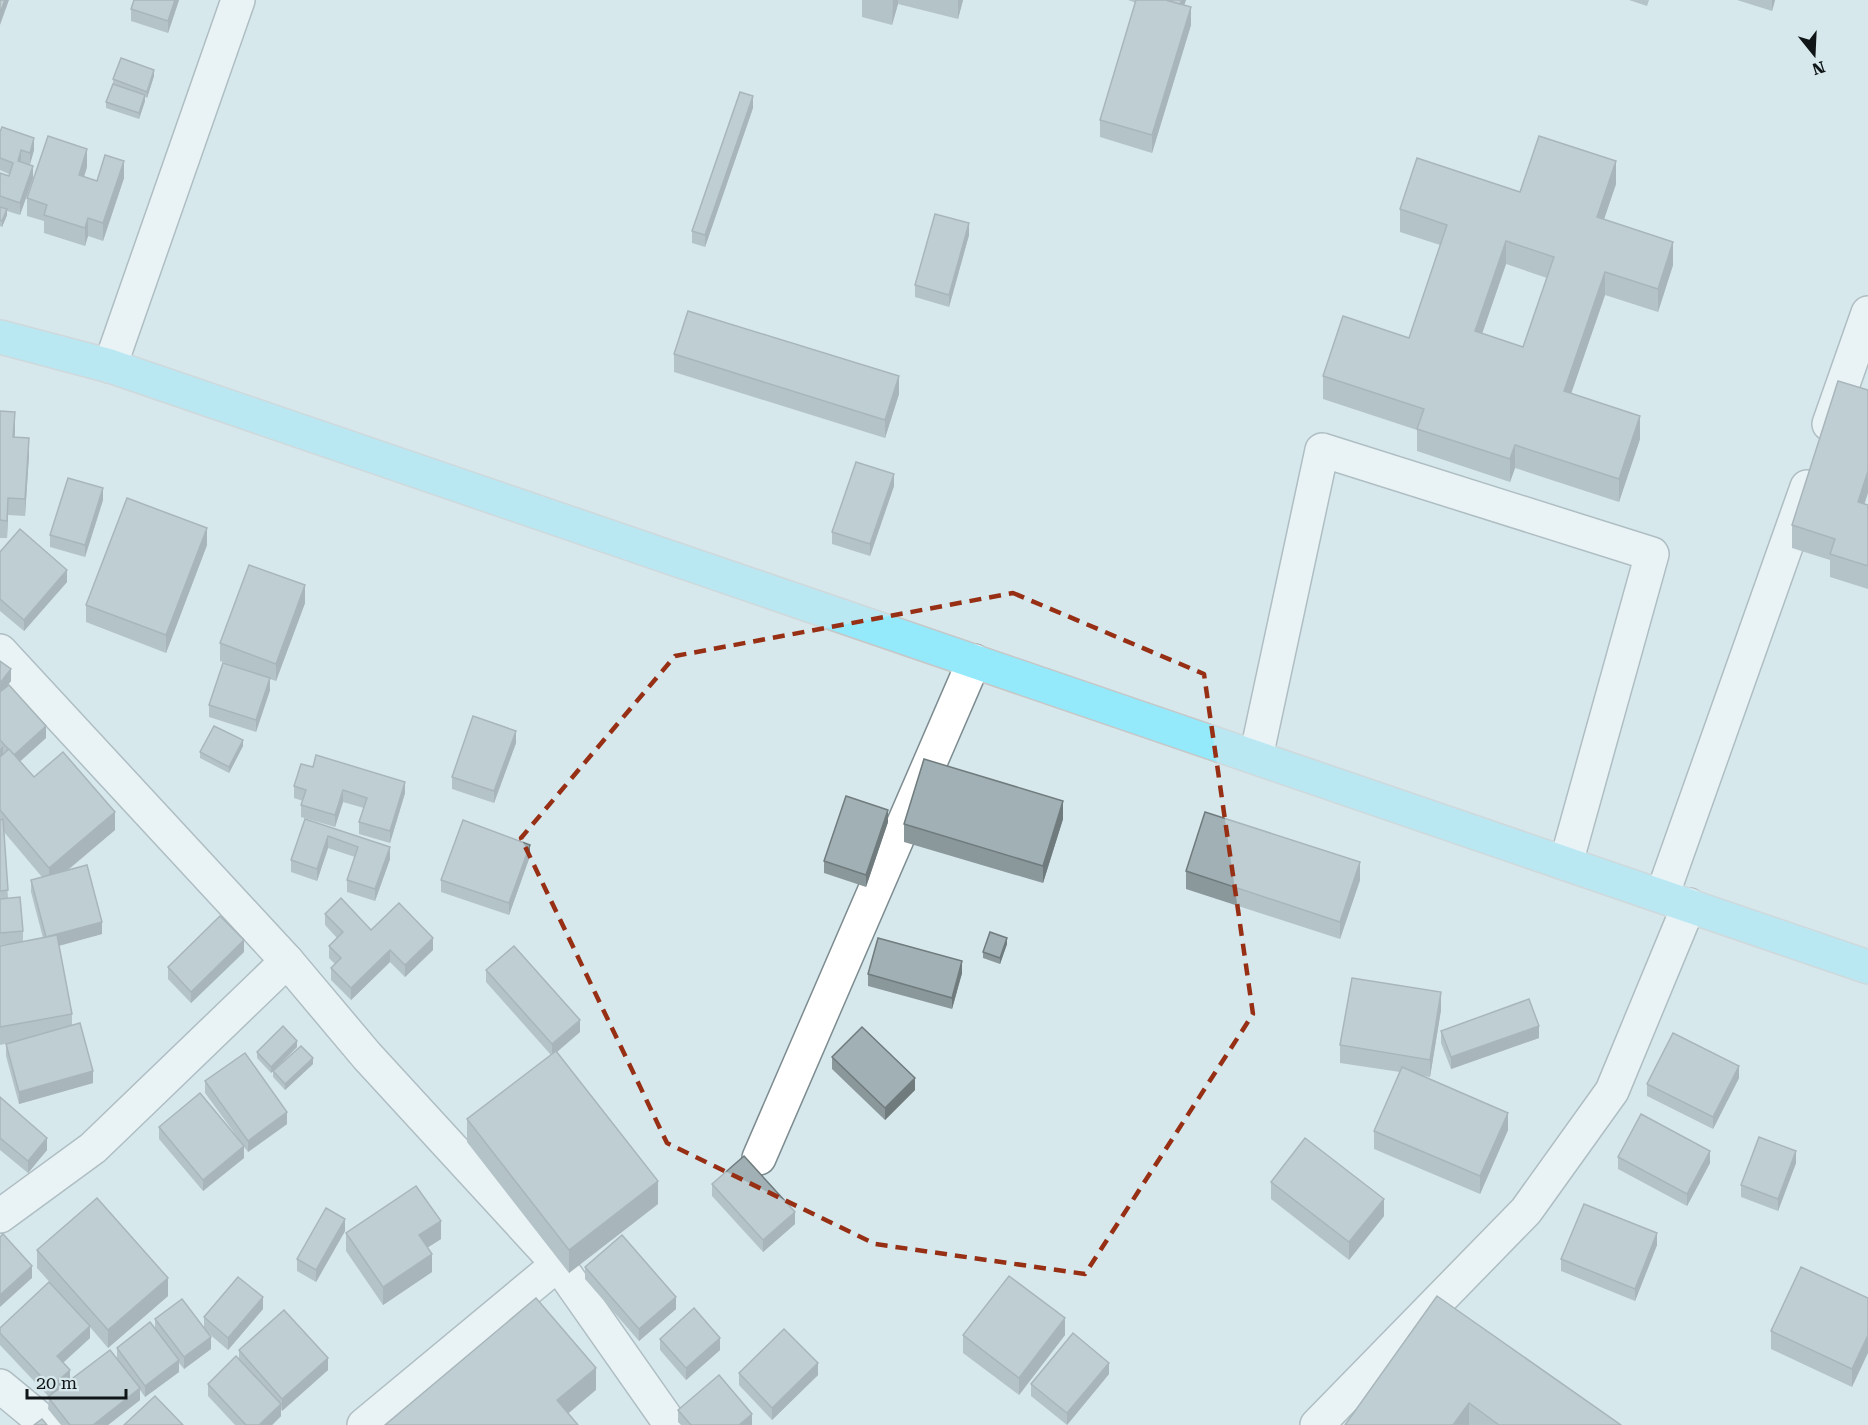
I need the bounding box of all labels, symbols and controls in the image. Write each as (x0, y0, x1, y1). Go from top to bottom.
north arrow (1784, 24, 1844, 84)
text: N (1810, 57, 1827, 79)
scale bar (27, 1362, 126, 1400)
text: 20 m (36, 1372, 77, 1393)

